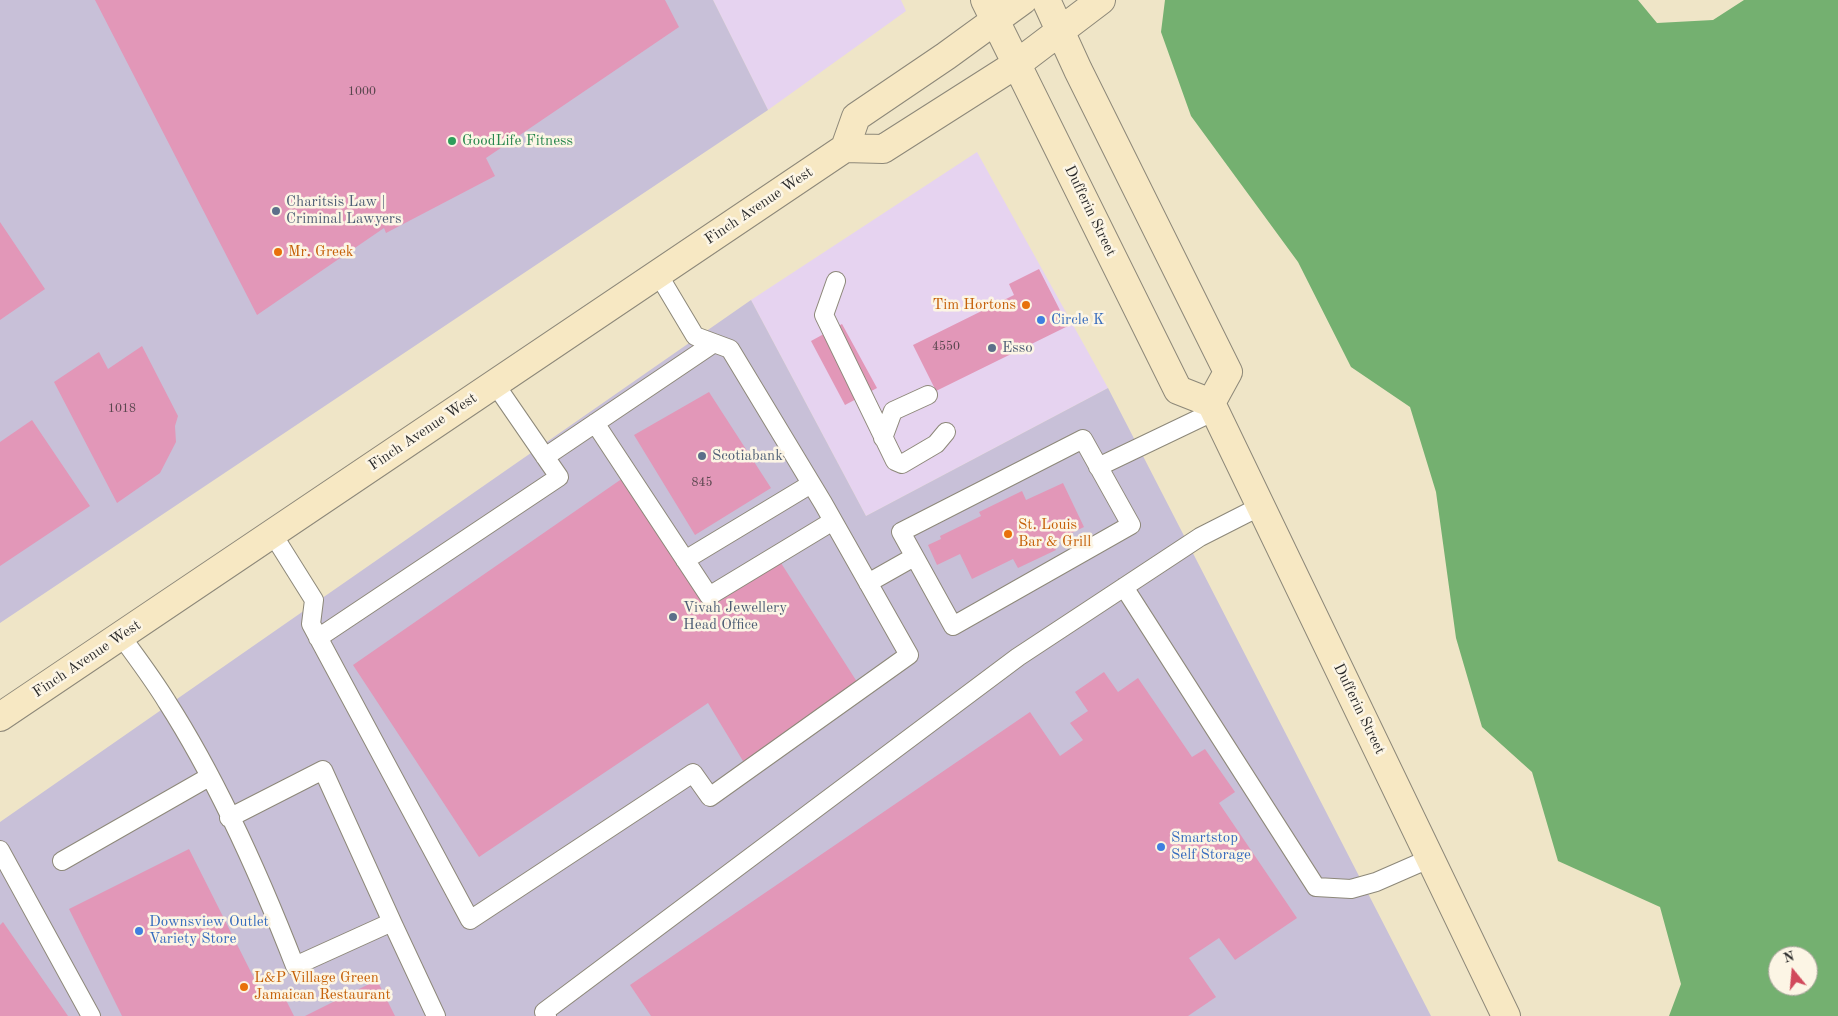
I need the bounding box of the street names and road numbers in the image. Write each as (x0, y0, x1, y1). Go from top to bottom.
street label: Finch Avenue West (702, 163, 816, 249)
street label: Dufferin Street (1060, 163, 1120, 259)
street label: Finch Avenue West (366, 389, 480, 475)
street label: Finch Avenue West (30, 616, 144, 702)
street label: Dufferin Street (1329, 661, 1389, 757)

